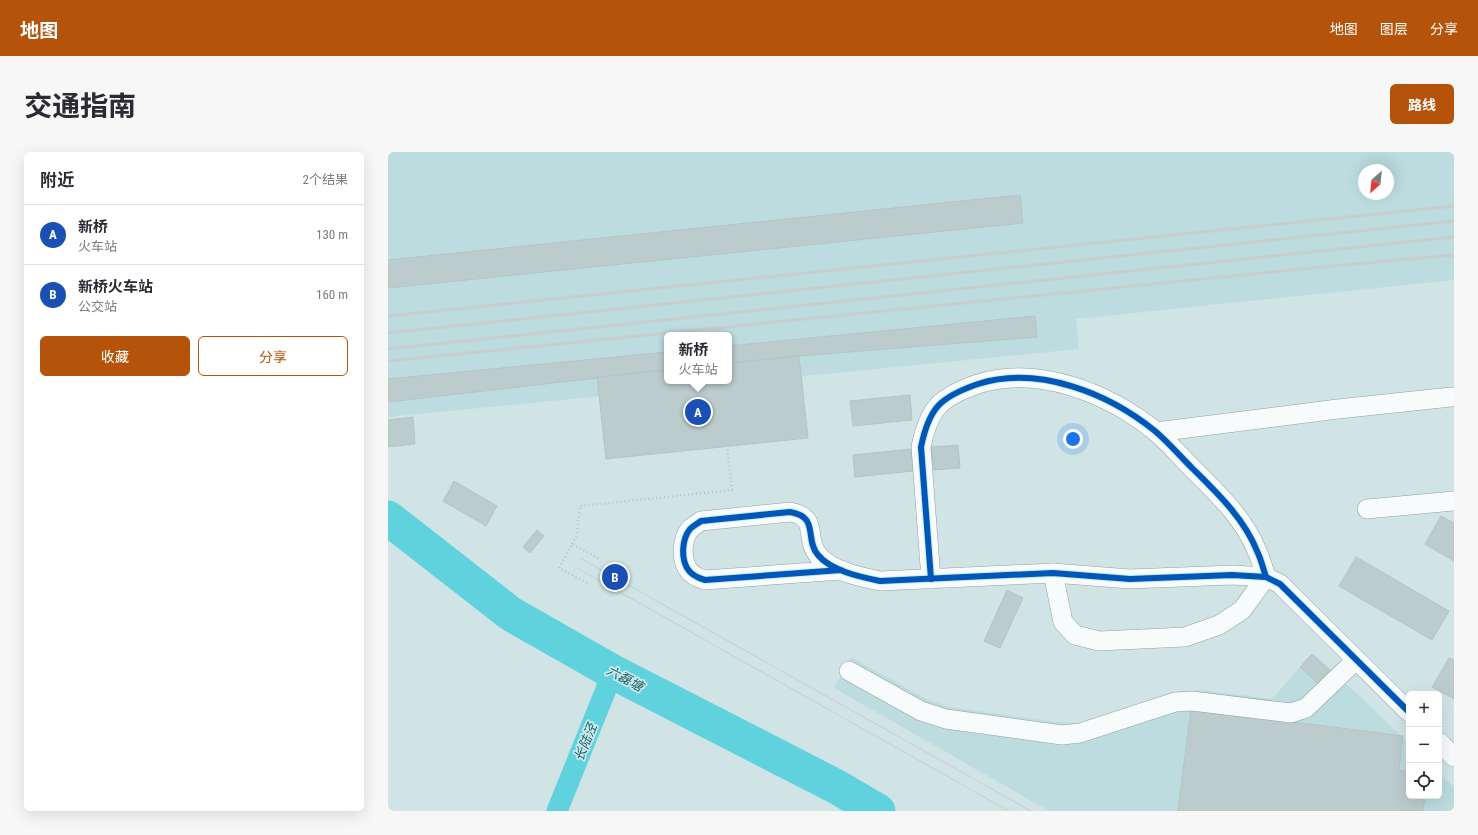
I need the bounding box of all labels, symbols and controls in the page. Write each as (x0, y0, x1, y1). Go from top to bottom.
text: 地图 (20, 19, 58, 42)
text: 地图 (1330, 21, 1358, 37)
text: 图层 (1380, 21, 1408, 37)
text: 分享 (1430, 21, 1458, 37)
button: 路线 (1390, 84, 1454, 124)
text: 交通指南 (24, 90, 136, 123)
north arrow (1358, 164, 1394, 200)
text: 附近 (40, 170, 74, 190)
text: 2个结果 (303, 172, 348, 187)
text: 新桥 (78, 218, 108, 236)
text: A (49, 227, 57, 242)
text: 130 m (316, 227, 348, 242)
text: 火车站 (78, 239, 117, 254)
text: 新桥火车站 (78, 278, 153, 296)
text: B (49, 287, 57, 302)
text: 160 m (316, 287, 348, 302)
text: 公交站 (78, 299, 117, 314)
popup (664, 332, 732, 384)
button: 收藏 (40, 336, 190, 376)
button: 分享 (198, 336, 348, 376)
text: 新桥 (678, 341, 709, 359)
text: 火车站 (678, 362, 718, 377)
pin: A (685, 397, 711, 427)
your location (1063, 429, 1083, 449)
pin: B (602, 562, 628, 592)
water label: 六磊塘 (604, 663, 647, 695)
map controls (1406, 691, 1442, 799)
button: + (1406, 691, 1442, 727)
water label: 长陆泾 (571, 719, 600, 763)
button: − (1406, 727, 1442, 763)
button: locate (1406, 763, 1442, 799)

